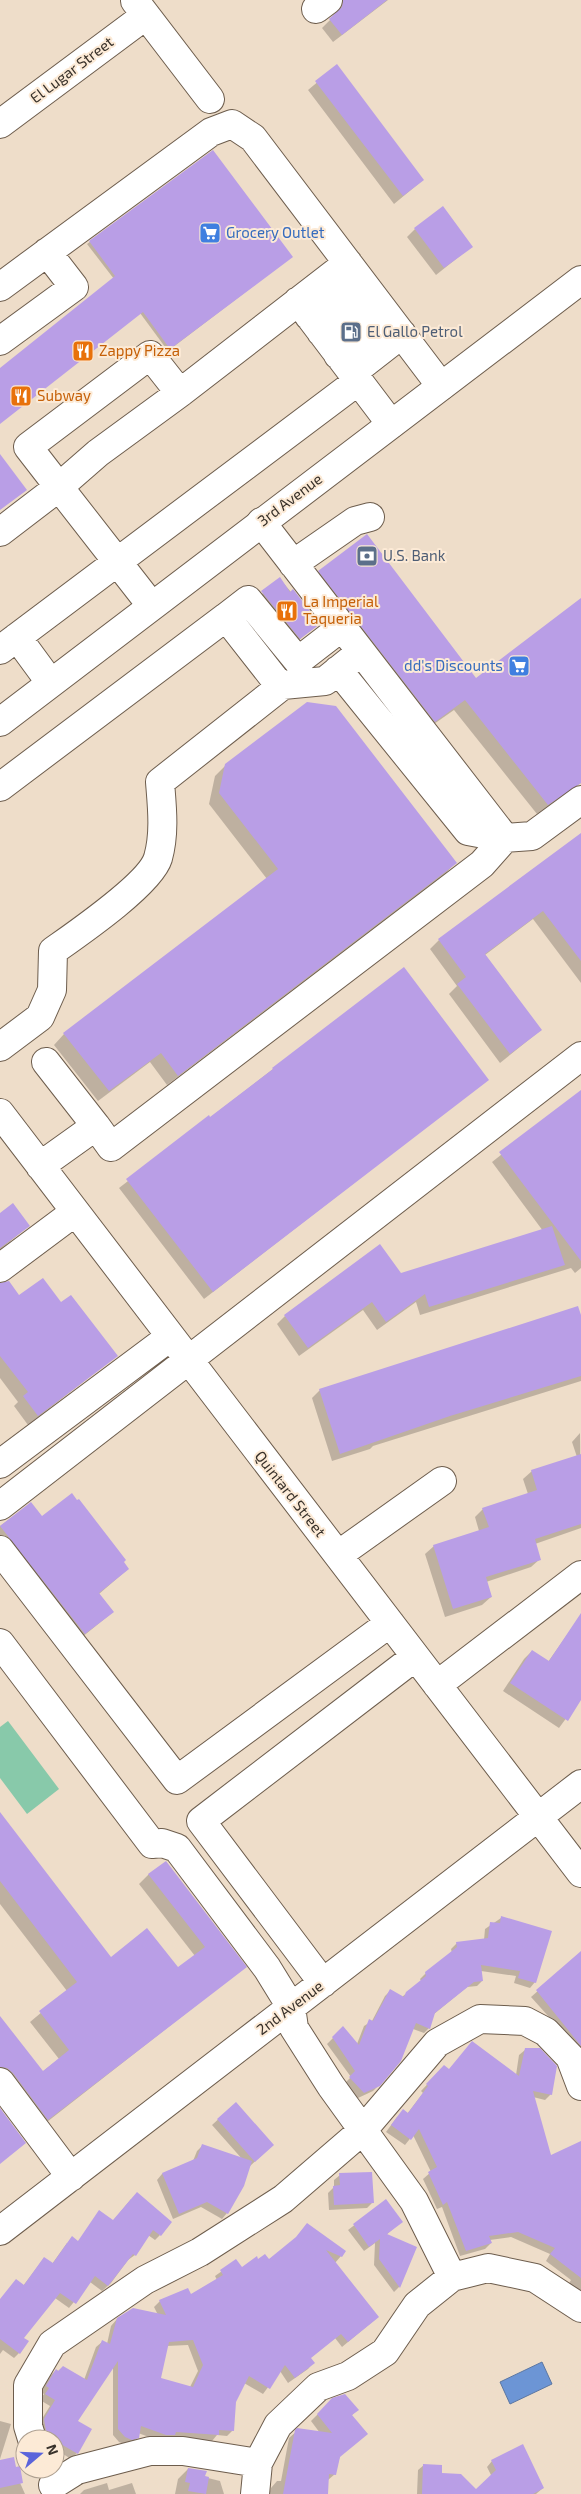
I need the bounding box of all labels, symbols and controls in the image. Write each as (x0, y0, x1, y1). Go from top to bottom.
street label: El Lugar Street (26, 32, 117, 106)
supermarket icon: Grocery Outlet (198, 221, 222, 245)
place label: Grocery Outlet (226, 223, 325, 241)
fuel station icon: El Gallo Petrol (339, 320, 363, 344)
place label: El Gallo Petrol (367, 322, 463, 340)
restaurant icon: Zappy Pizza (71, 339, 95, 363)
place label: Zappy Pizza (99, 341, 180, 359)
restaurant icon: Subway (9, 384, 33, 408)
place label: Subway (37, 386, 91, 404)
street label: 3rd Avenue (254, 469, 325, 529)
bank icon: U.S. Bank (355, 544, 379, 568)
place label: U.S. Bank (383, 546, 446, 564)
place label: La Imperial Taqueria (303, 592, 379, 627)
restaurant icon: La Imperial Taqueria (275, 599, 299, 623)
supermarket icon: dd's Discounts (507, 654, 531, 678)
place label: dd's Discounts (404, 656, 503, 674)
street label: Quintard Street (251, 1447, 330, 1541)
street label: 2nd Avenue (252, 1976, 326, 2038)
north arrow (15, 2429, 65, 2479)
text: N (43, 2442, 62, 2457)

